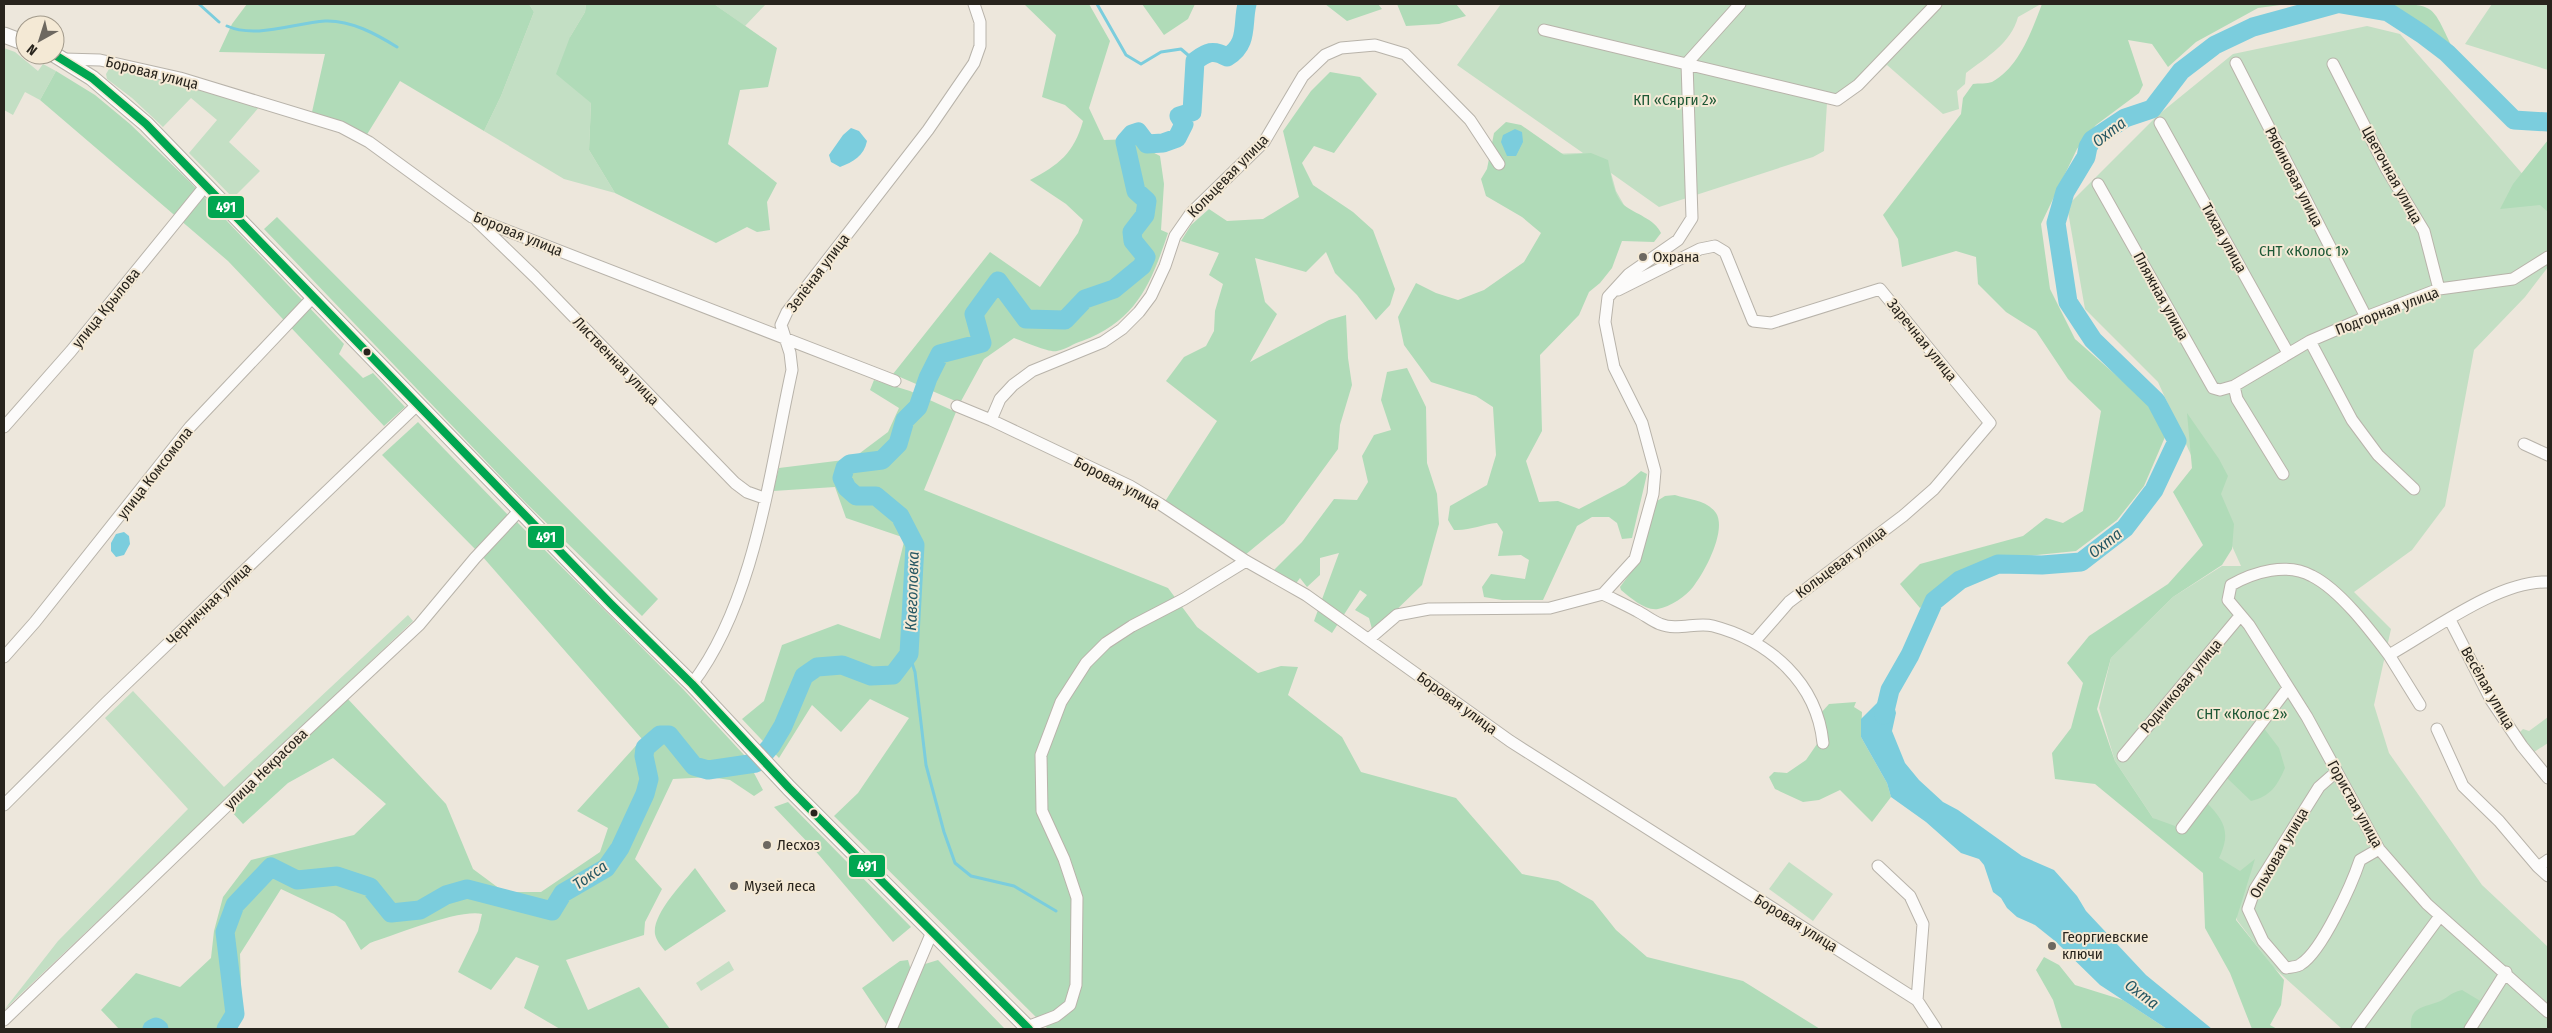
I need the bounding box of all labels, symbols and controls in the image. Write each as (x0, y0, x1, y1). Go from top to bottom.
north arrow (15, 15, 65, 65)
text: N (24, 40, 41, 59)
street label: Боровая улица (104, 53, 200, 93)
park label: КП «Сярги 2» (1633, 91, 1717, 109)
water label: Охта (2088, 113, 2130, 151)
street label: Цветочная улица (2358, 123, 2426, 227)
street label: Рябиновая улица (2261, 124, 2327, 230)
street label: Кольцевая улица (1184, 131, 1272, 221)
line badge: 491 (207, 195, 245, 219)
text: 491 (216, 199, 236, 216)
street label: Тихая улица (2198, 200, 2250, 276)
street label: Боровая улица (471, 208, 565, 260)
street label: Зелёная улица (783, 230, 853, 316)
park label: СНТ «Колос 1» (2259, 242, 2349, 260)
place label: Охрана (1653, 248, 1699, 266)
street label: Пляжная улица (2129, 249, 2193, 343)
marker: Охрана (1637, 251, 1649, 263)
street label: улица Крылова (68, 264, 144, 352)
street label: Подгорная улица (2333, 283, 2441, 339)
street label: Заречная улица (1883, 295, 1961, 385)
street label: Лиственная улица (569, 313, 663, 409)
unlabelled marker (362, 347, 372, 357)
street label: улица Комсомола (113, 423, 197, 523)
street label: Боровая улица (1071, 453, 1163, 513)
street label: Кольцевая улица (1792, 522, 1890, 602)
water label: Охта (2084, 524, 2126, 562)
line badge: 491 (527, 525, 565, 549)
text: 491 (536, 529, 556, 546)
water label: Кавголовка (901, 551, 923, 631)
street label: Черничная улица (163, 559, 255, 649)
street label: Родниковая улица (2137, 635, 2225, 737)
street label: Весёлая улица (2457, 643, 2519, 733)
street label: Боровая улица (1413, 668, 1501, 738)
park label: СНТ «Колос 2» (2197, 705, 2287, 723)
street label: улица Некрасова (221, 725, 311, 813)
street label: Гористая улица (2324, 757, 2386, 851)
street label: Ольховая улица (2246, 805, 2312, 901)
unlabelled marker (809, 808, 819, 818)
place label: Лесхоз (777, 836, 820, 854)
marker: Лесхоз (761, 839, 773, 851)
line badge: 491 (848, 854, 886, 878)
water label: Токса (569, 857, 611, 893)
text: 491 (857, 858, 877, 875)
place label: Музей леса (744, 877, 816, 895)
marker: Музей леса (728, 880, 740, 892)
street label: Боровая улица (1751, 890, 1841, 956)
place label: Георгиевские ключи (2062, 928, 2148, 963)
marker: Георгиевские ключи (2046, 940, 2058, 952)
water label: Охта (2121, 975, 2163, 1013)

